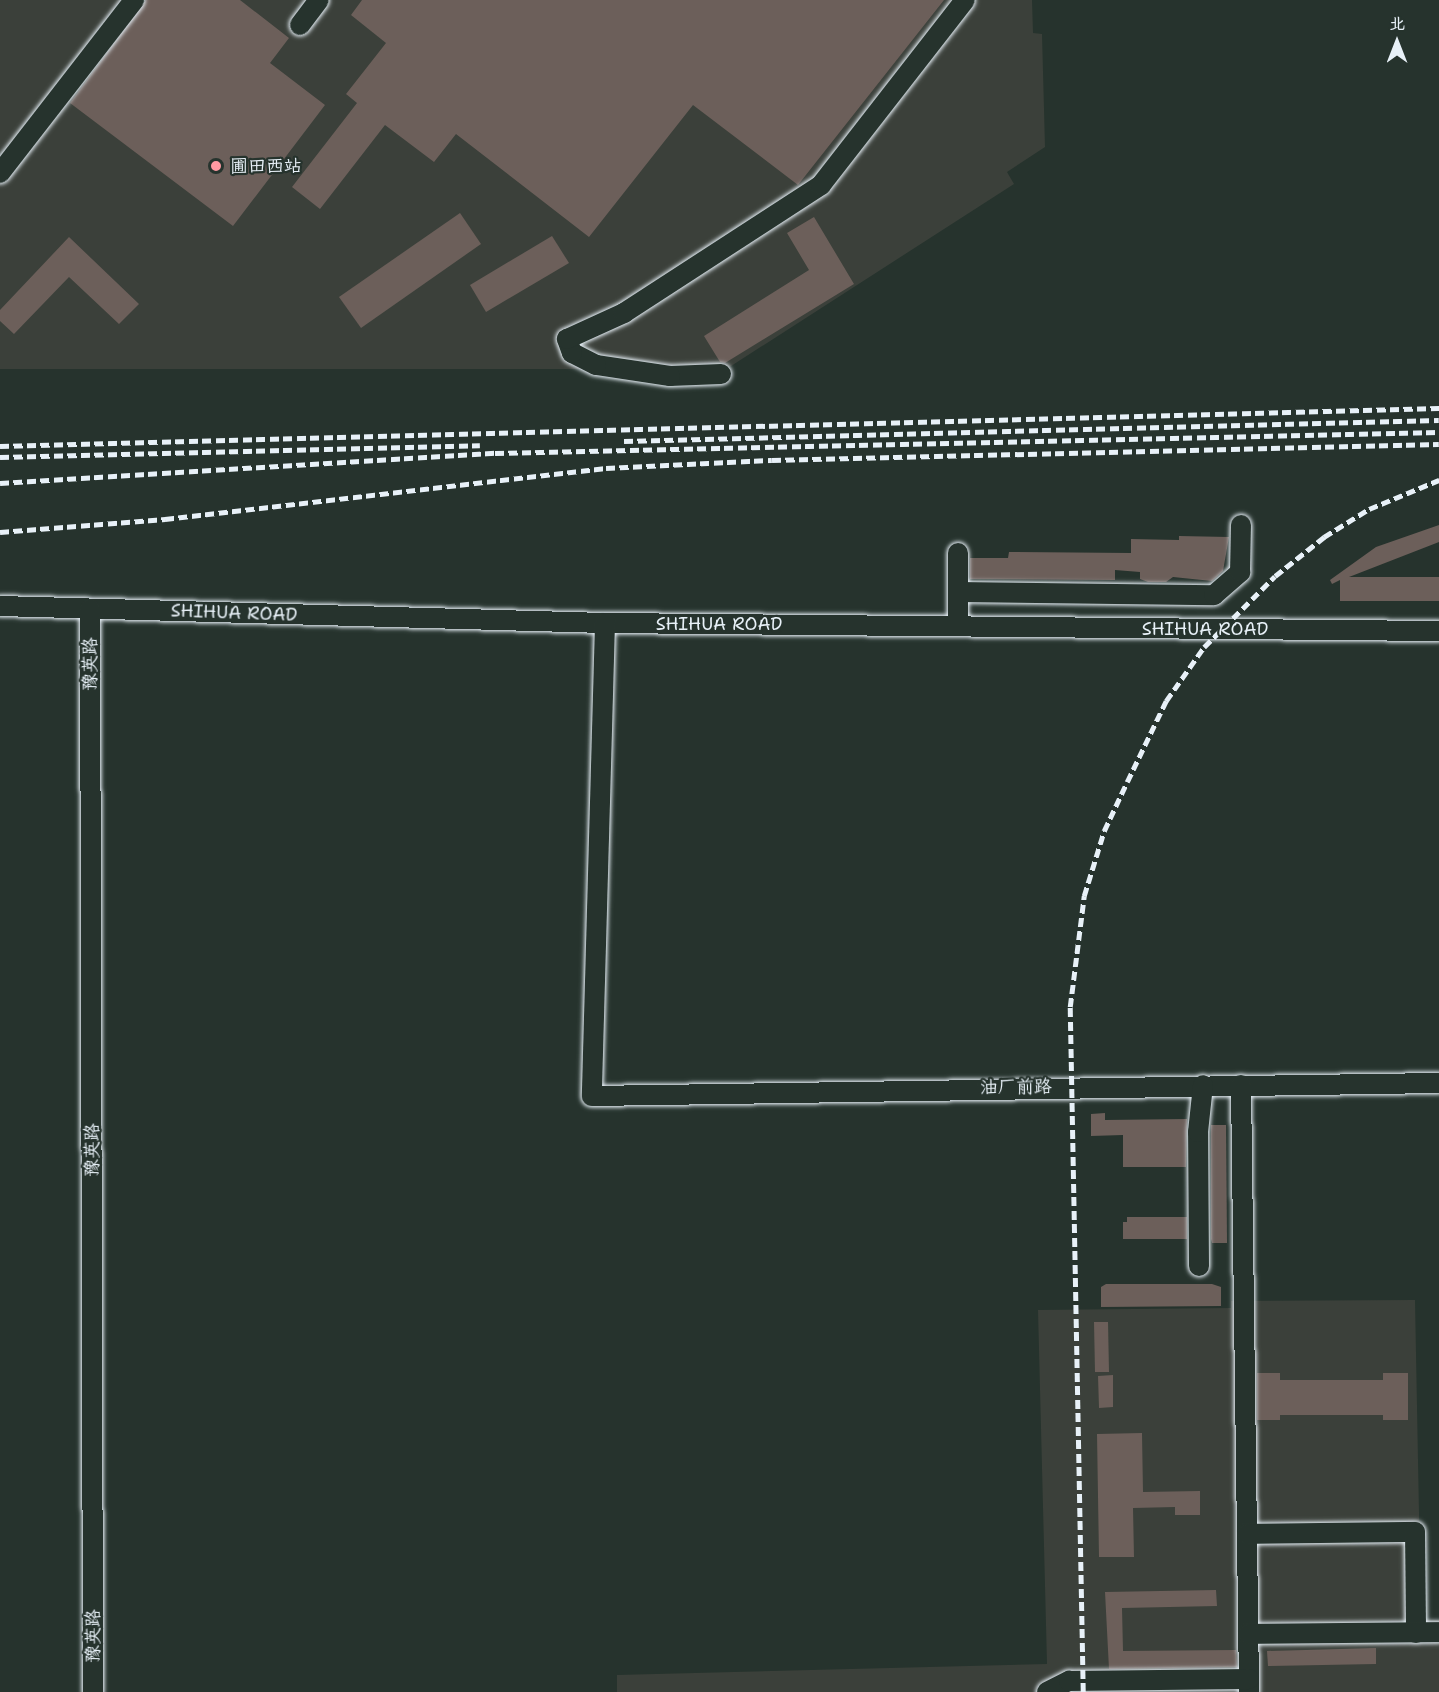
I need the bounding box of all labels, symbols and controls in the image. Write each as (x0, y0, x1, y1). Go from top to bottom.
north arrow (1367, 12, 1427, 72)
text: 北 (1389, 13, 1405, 34)
place label: 圃田西站 (230, 155, 302, 177)
marker: 圃田西站 (207, 157, 225, 175)
street label: SHIHUA ROAD (170, 600, 298, 626)
street label: SHIHUA ROAD (656, 613, 782, 635)
street label: SHIHUA ROAD (1142, 618, 1268, 640)
street label: 豫英路 (79, 637, 101, 691)
street label: 油厂前路 (980, 1076, 1052, 1098)
street label: 豫英路 (81, 1123, 103, 1177)
street label: 豫英路 (82, 1609, 104, 1663)

